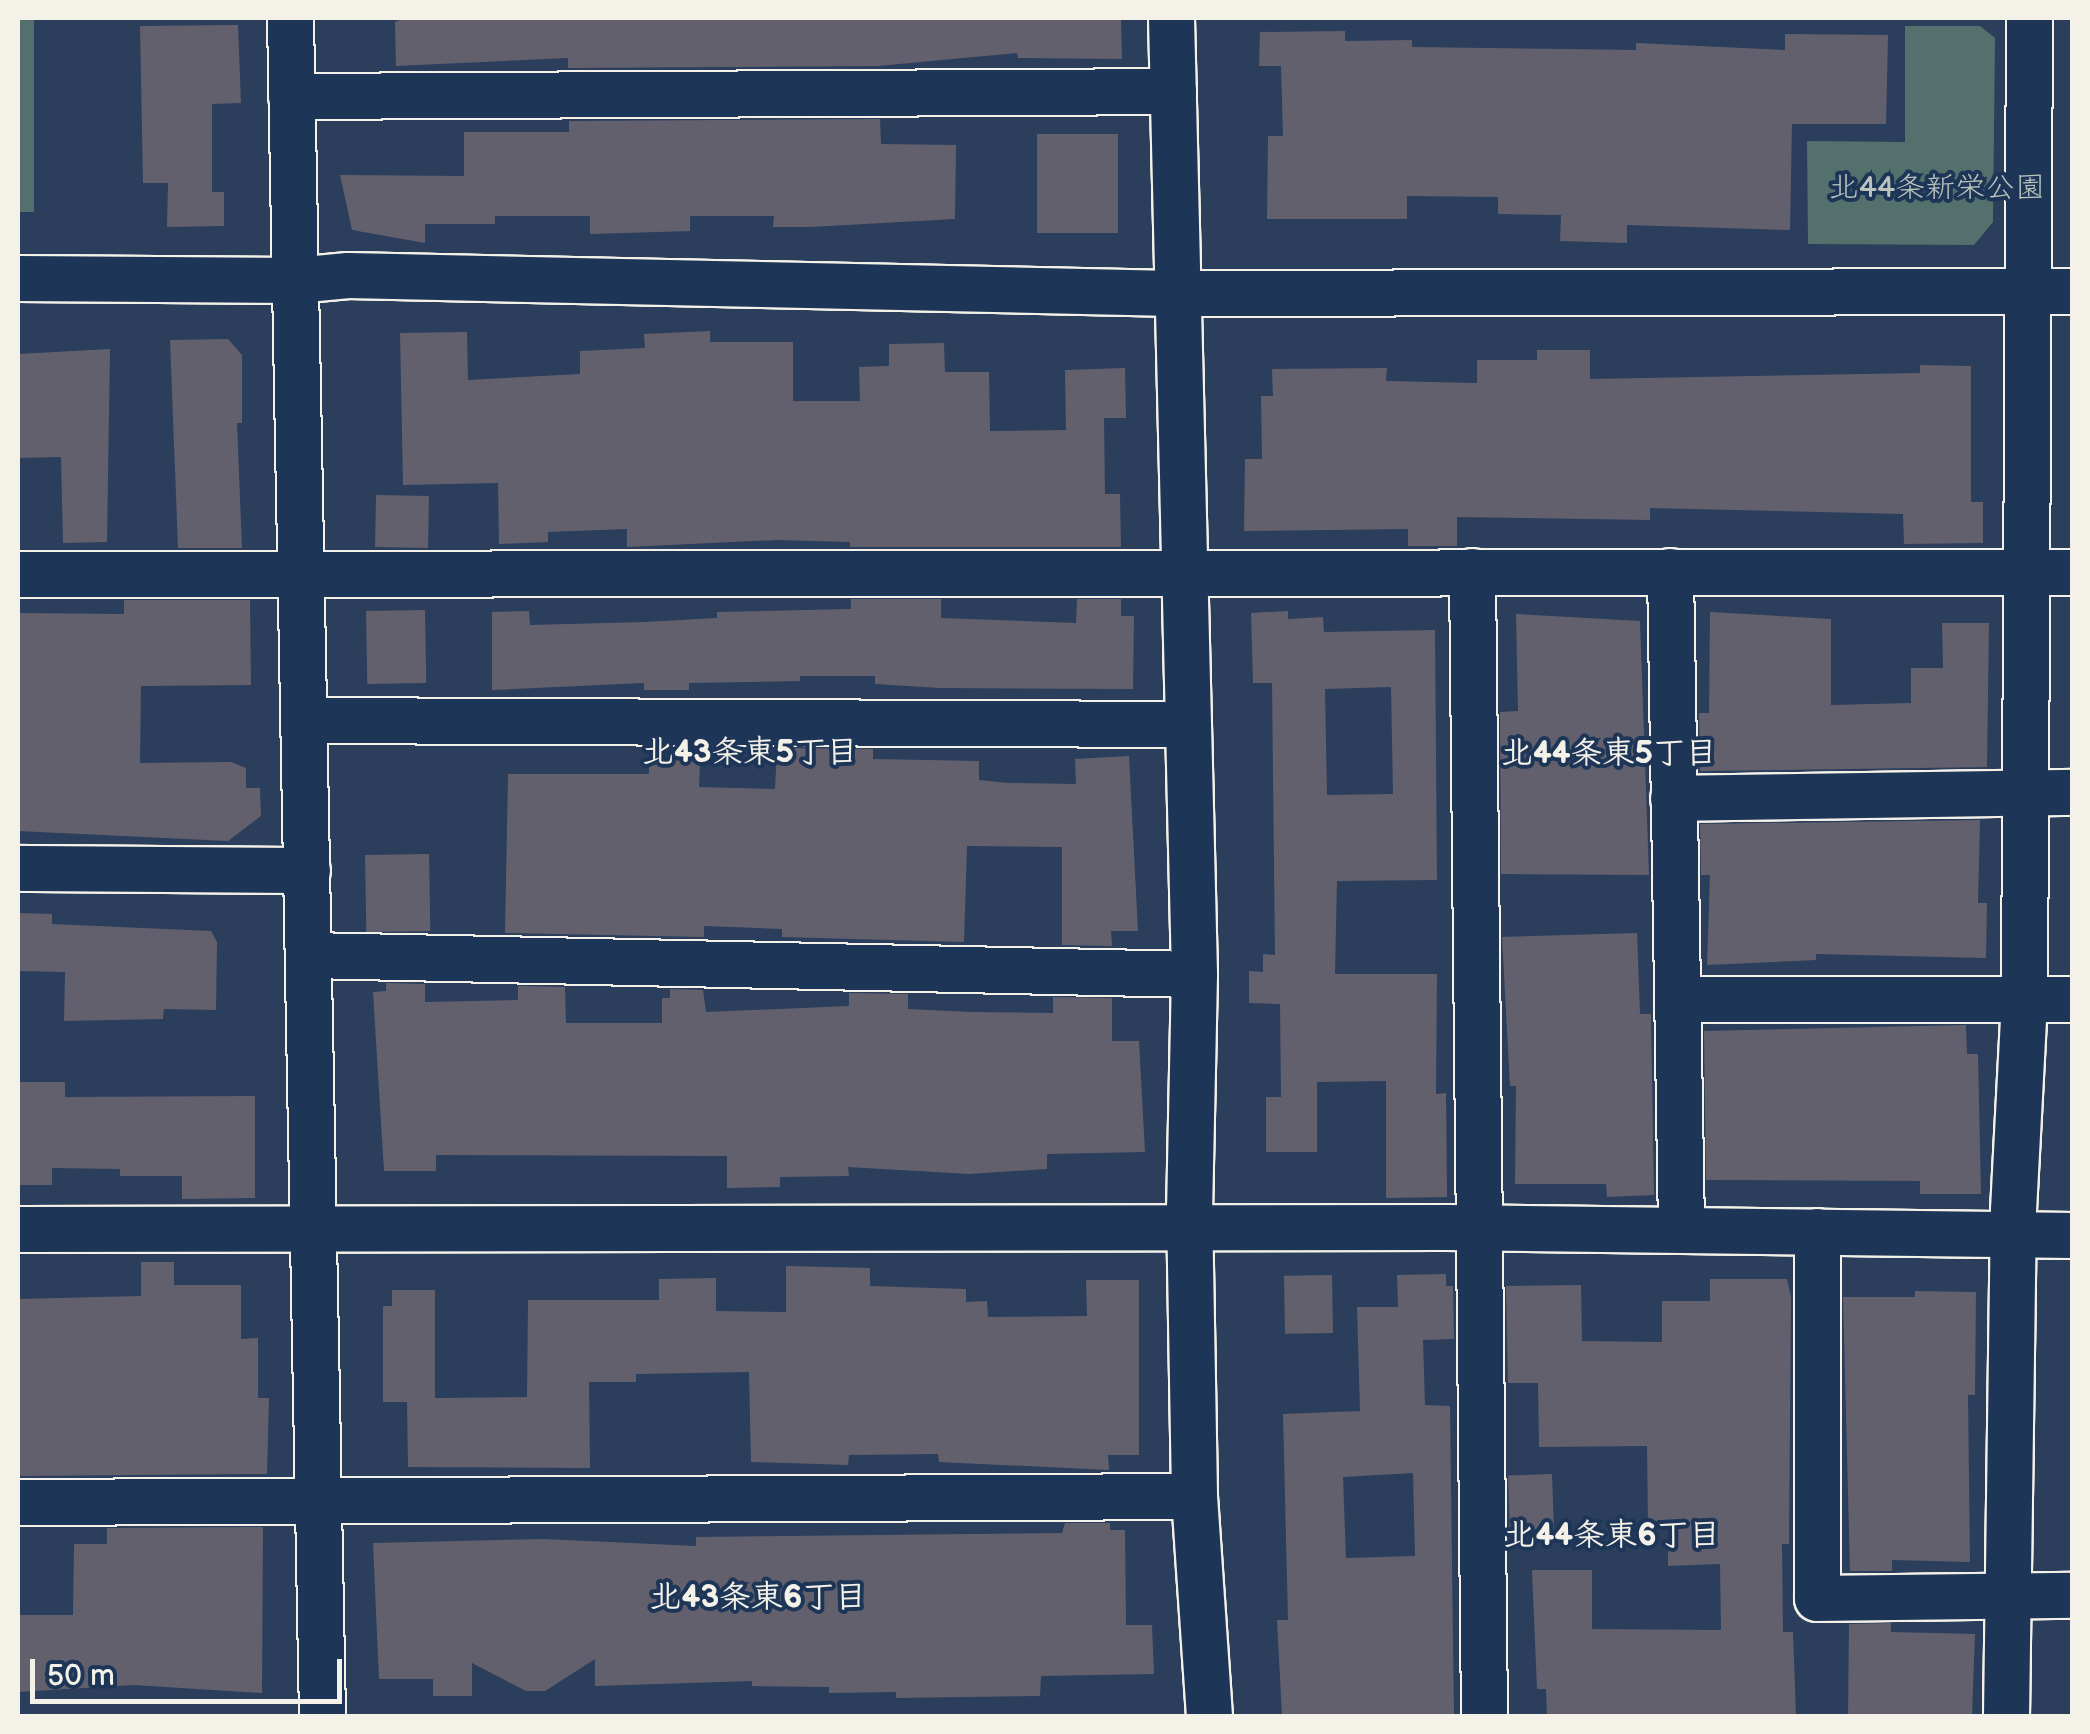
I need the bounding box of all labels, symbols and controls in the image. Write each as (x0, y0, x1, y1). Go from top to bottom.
park label: 北44条新栄公園 (1829, 170, 2045, 206)
district label: 北43条東5丁目 (642, 734, 858, 772)
district label: 北44条東5丁目 (1501, 735, 1717, 773)
district label: 北44条東6丁目 (1503, 1517, 1721, 1555)
district label: 北43条東6丁目 (650, 1579, 866, 1617)
scale bar (35, 1639, 348, 1701)
text: 50 m (47, 1658, 115, 1694)

